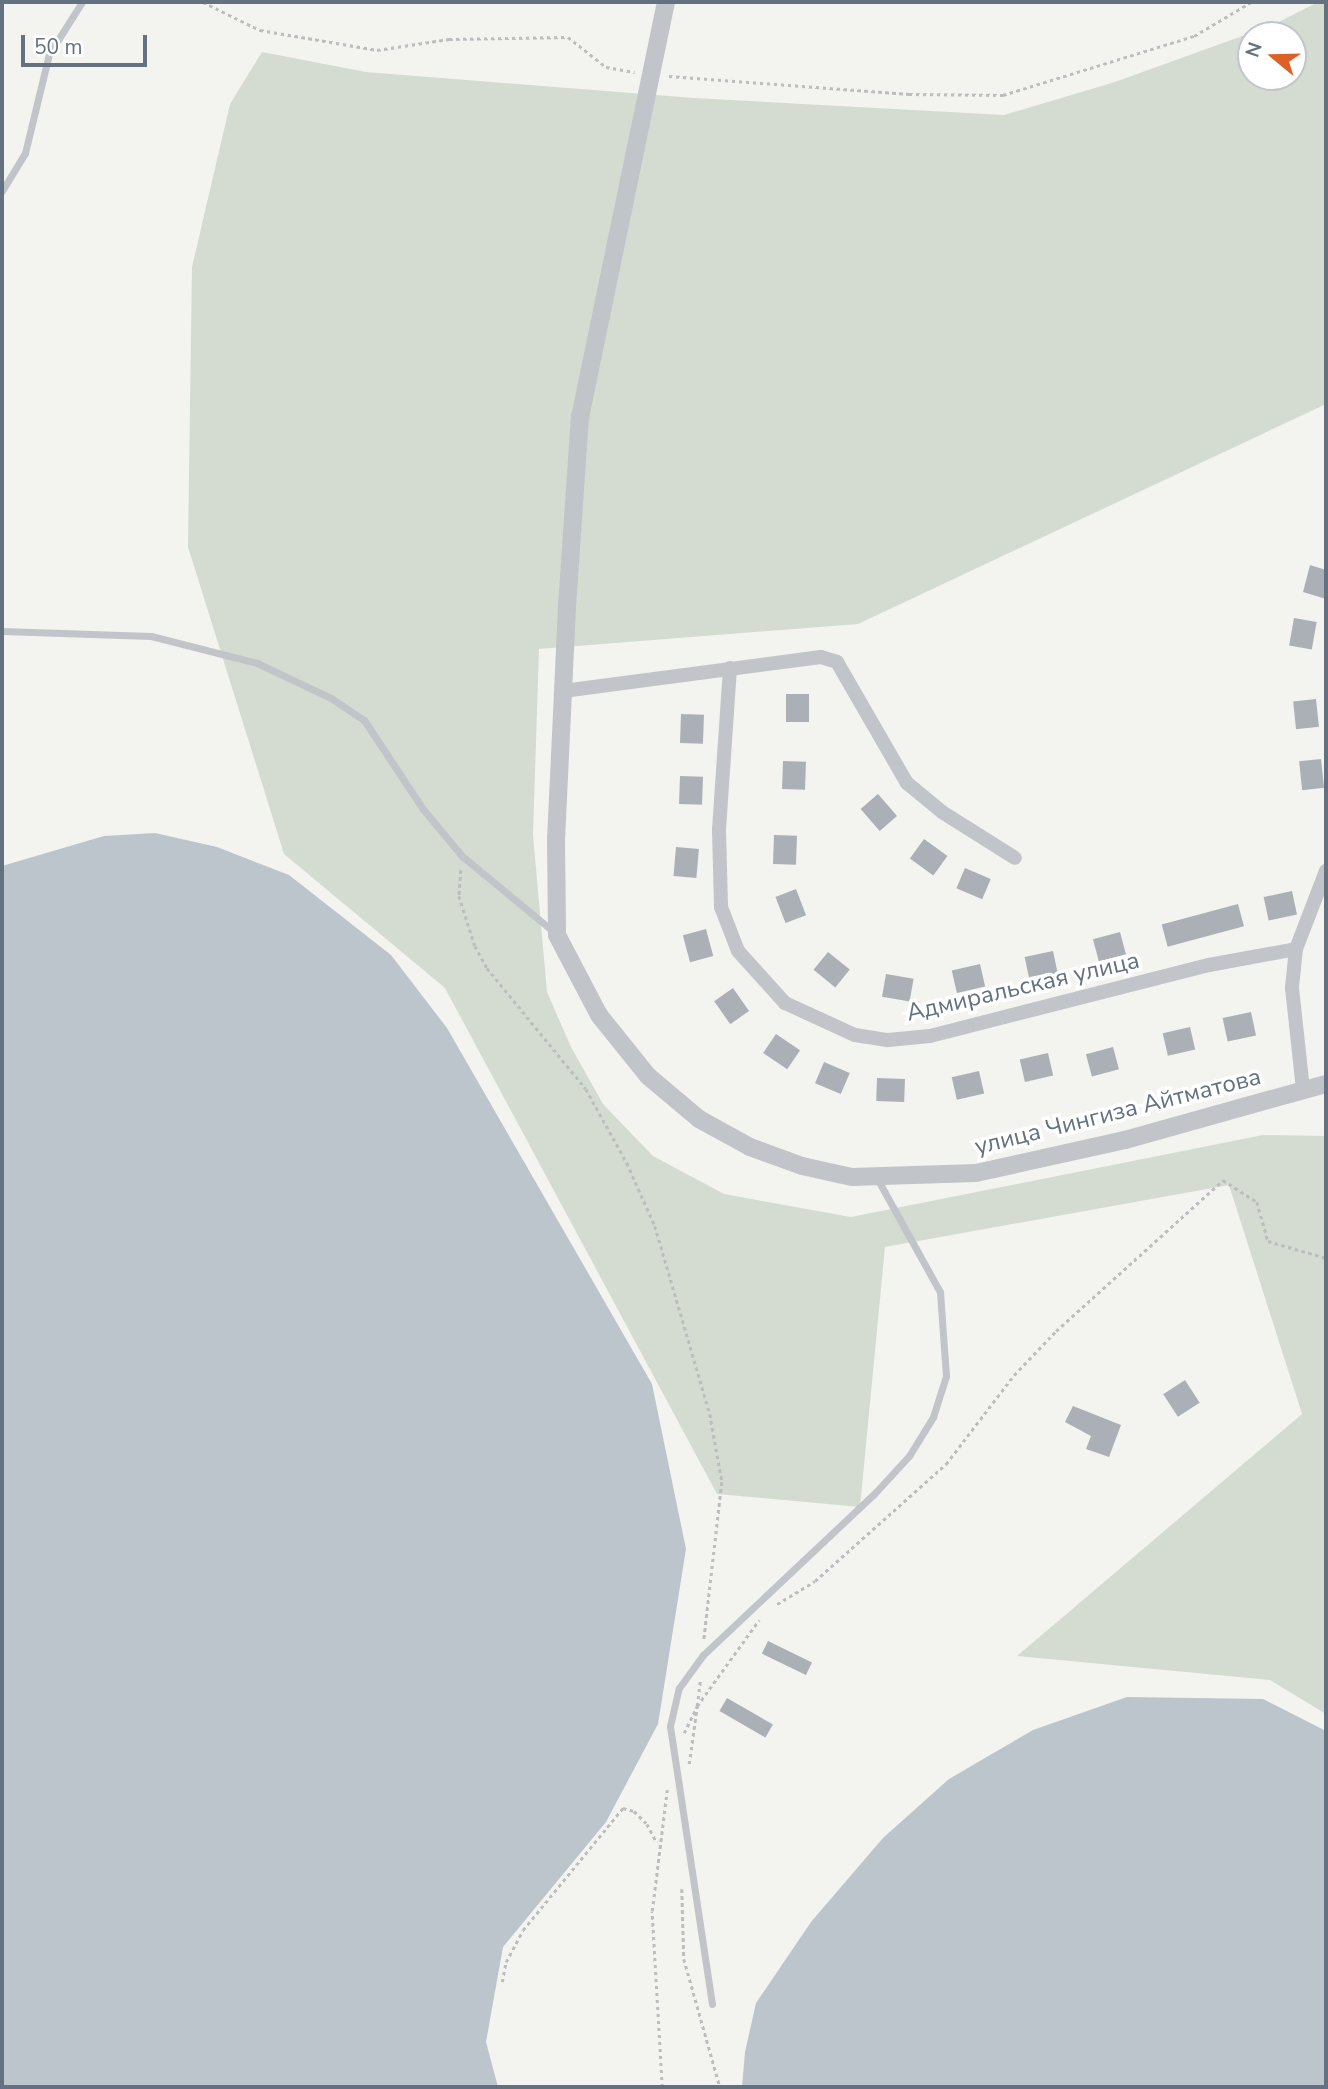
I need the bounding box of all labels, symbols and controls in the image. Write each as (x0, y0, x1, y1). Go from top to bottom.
scale bar (24, 21, 150, 65)
north arrow (1237, 21, 1307, 91)
text: 50 m (34, 33, 83, 61)
text: N (1239, 39, 1269, 61)
street label: Адмиральская улица (904, 946, 1142, 1028)
street label: улица Чингиза Айтматова (972, 1062, 1264, 1162)

